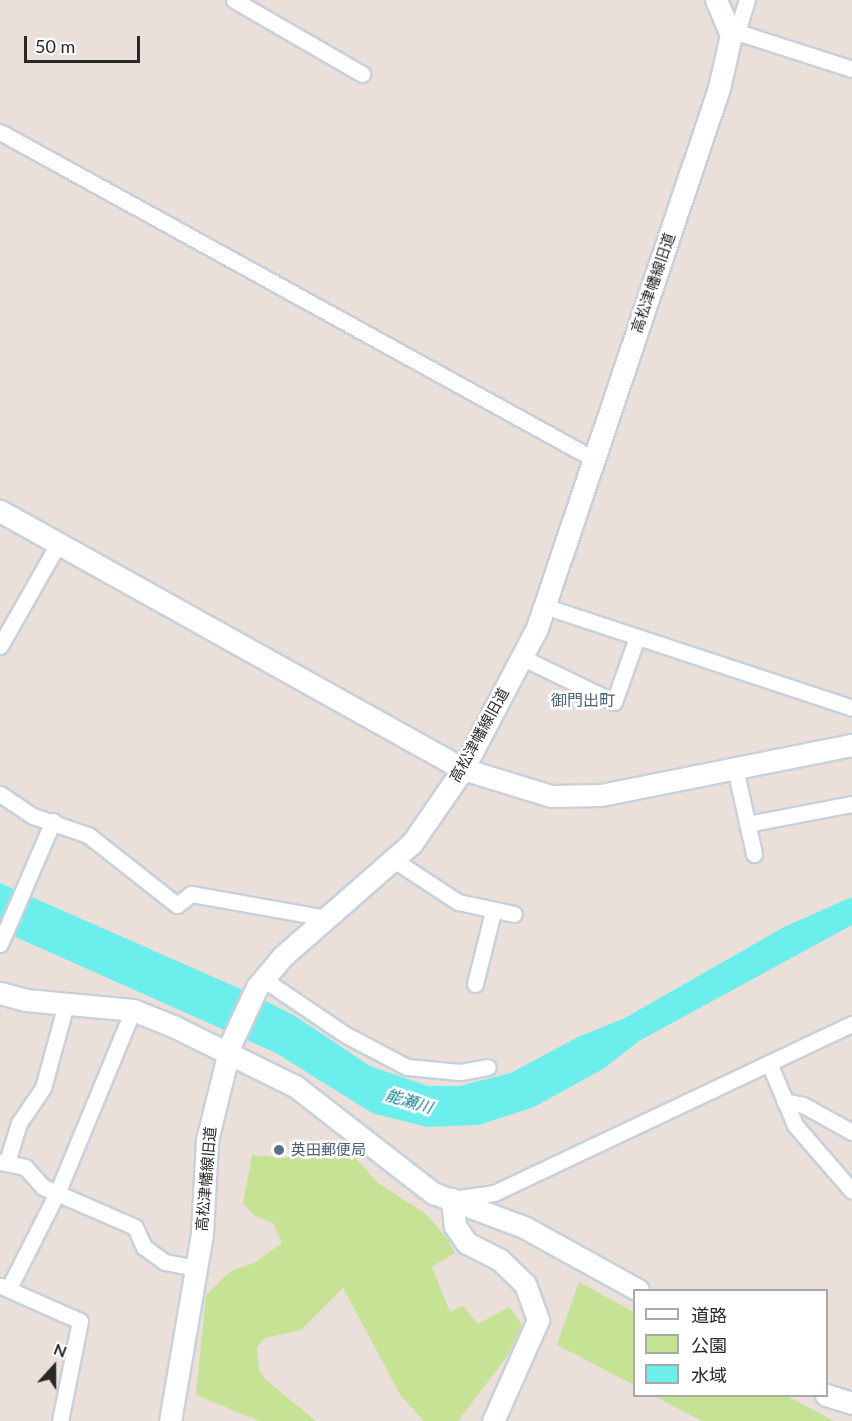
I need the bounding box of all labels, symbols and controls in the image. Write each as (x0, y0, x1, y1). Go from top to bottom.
scale bar (27, 24, 142, 62)
text: 50 m (35, 35, 75, 57)
street label: 高松津幡線旧道 (627, 230, 679, 336)
street label: 高松津幡線旧道 (446, 685, 512, 785)
district label: 御門出町 (551, 690, 615, 710)
water label: 能瀬川 (383, 1085, 435, 1117)
street label: 高松津幡線旧道 (192, 1126, 220, 1232)
place label: 英田郵便局 (291, 1141, 366, 1159)
marker: 英田郵便局 (272, 1143, 286, 1157)
legend (633, 1289, 828, 1397)
text: 道路 (691, 1304, 727, 1326)
text: 公園 (691, 1334, 727, 1356)
north arrow (24, 1337, 84, 1397)
text: N (51, 1339, 70, 1361)
text: 水域 (691, 1364, 727, 1386)

